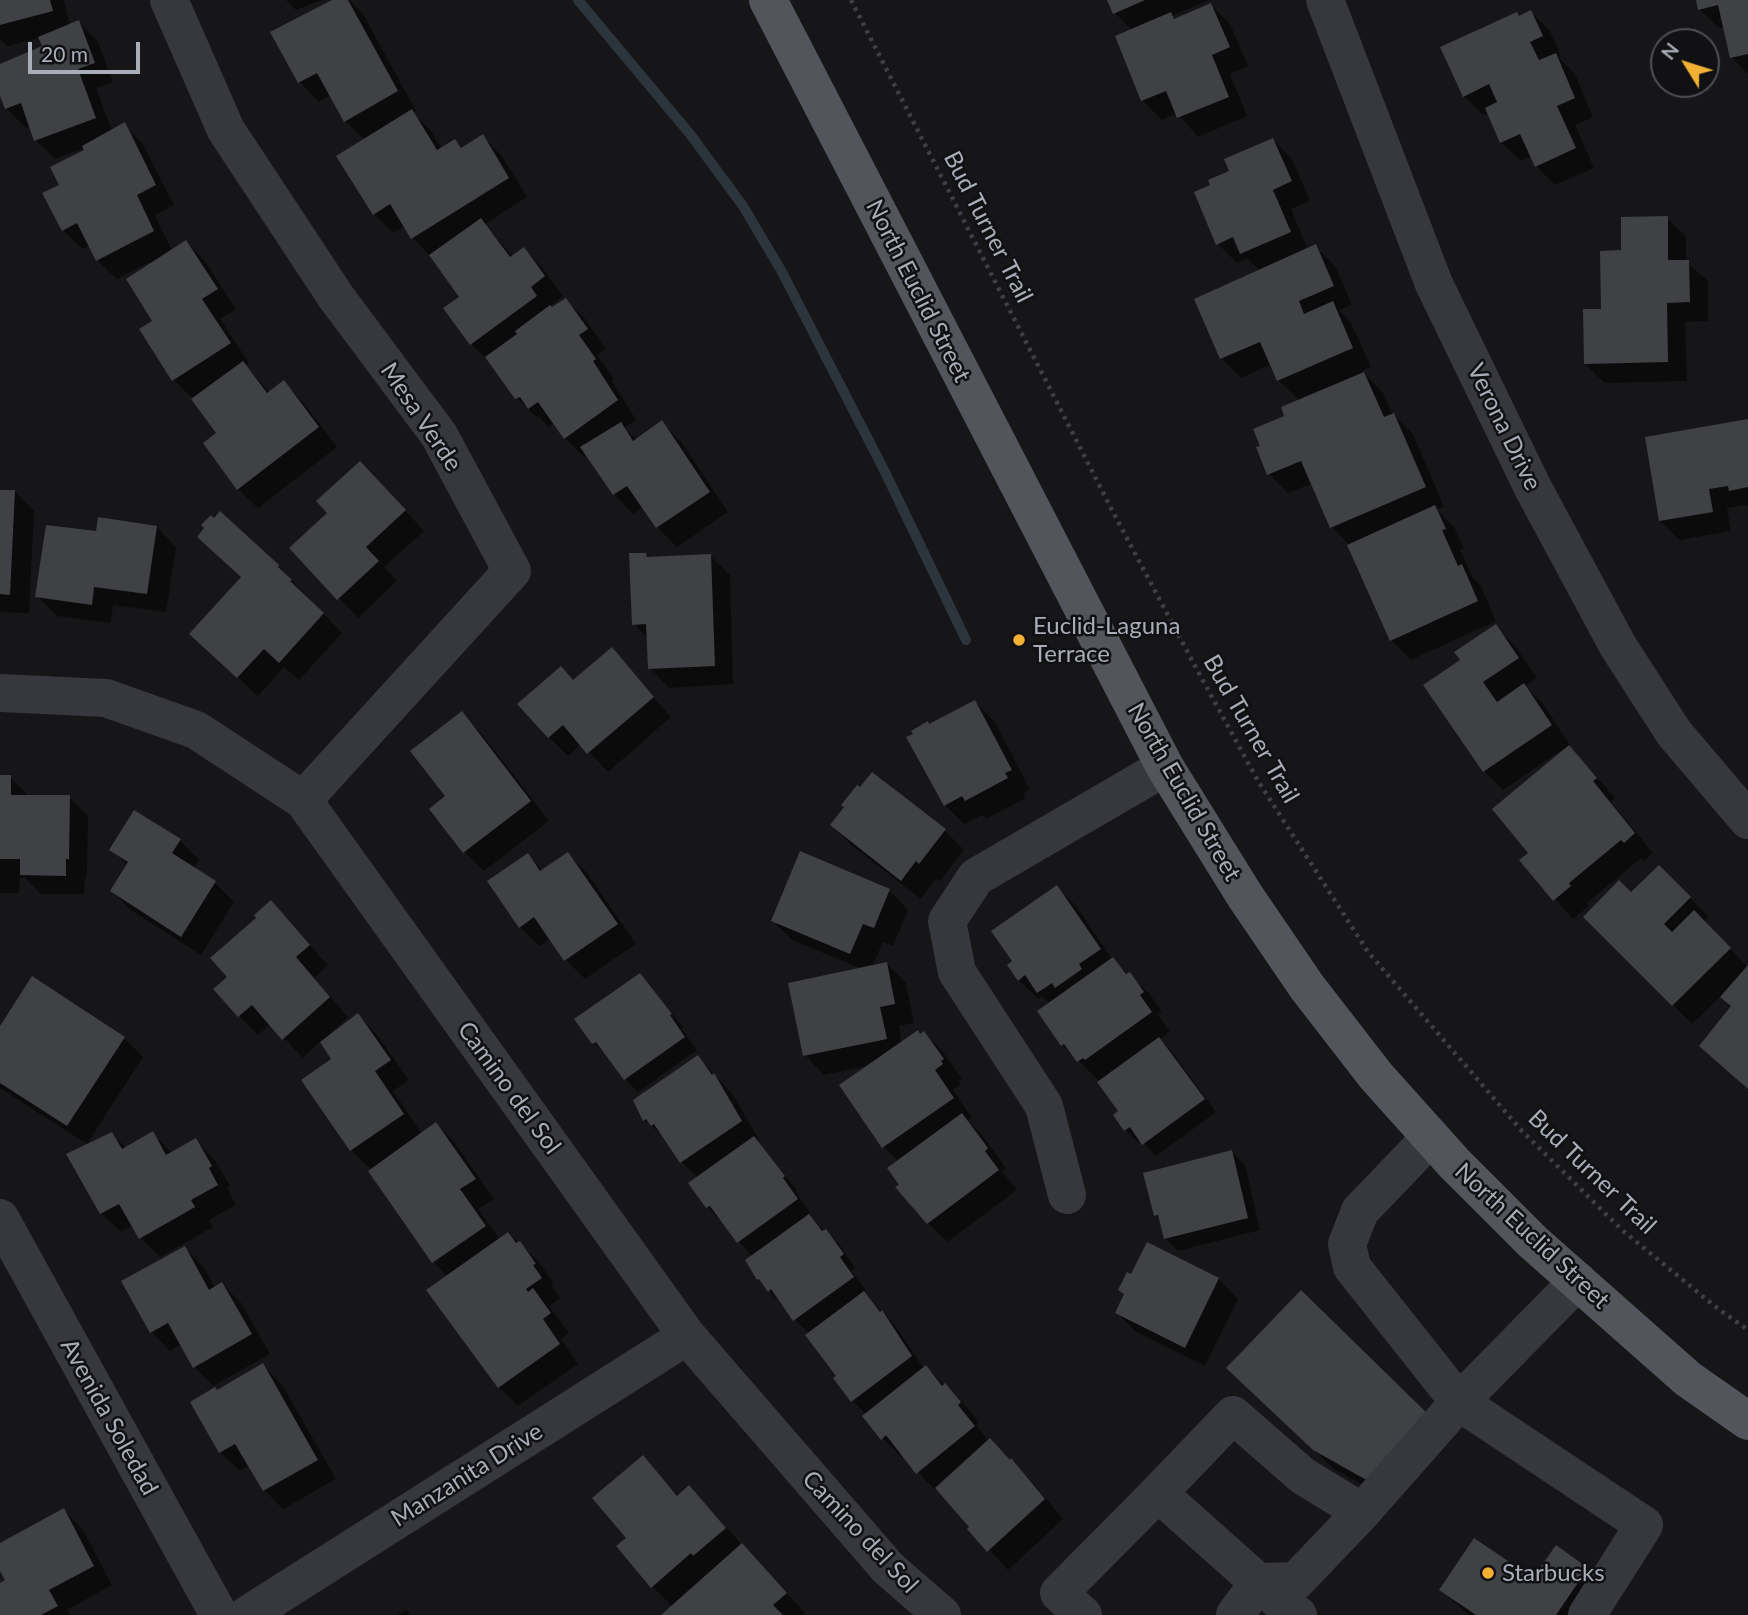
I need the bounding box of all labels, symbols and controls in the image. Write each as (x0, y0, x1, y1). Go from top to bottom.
scale bar (32, 28, 144, 72)
north arrow (1650, 28, 1720, 98)
text: N (1656, 38, 1683, 64)
text: 20 m (41, 41, 88, 66)
street label: Bud Turner Trail (937, 146, 1039, 308)
street label: North Euclid Street (860, 195, 976, 387)
street label: Mesa Verde (374, 357, 468, 477)
street label: Verona Drive (1461, 359, 1547, 495)
place label: Euclid-Laguna Terrace (1033, 612, 1180, 668)
marker: Euclid-Laguna Terrace (1011, 632, 1027, 648)
street label: Bud Turner Trail (1197, 650, 1305, 808)
street label: North Euclid Street (1121, 698, 1247, 886)
street label: Camino del Sol (451, 1016, 567, 1160)
street label: Bud Turner Trail (1522, 1104, 1662, 1240)
street label: North Euclid Street (1449, 1157, 1615, 1315)
street label: Avenida Soledad (54, 1334, 164, 1500)
street label: Manzanita Drive (386, 1417, 548, 1533)
street label: Camino del Sol (796, 1465, 924, 1599)
place label: Starbucks (1502, 1559, 1605, 1587)
marker: Starbucks (1480, 1565, 1496, 1581)

